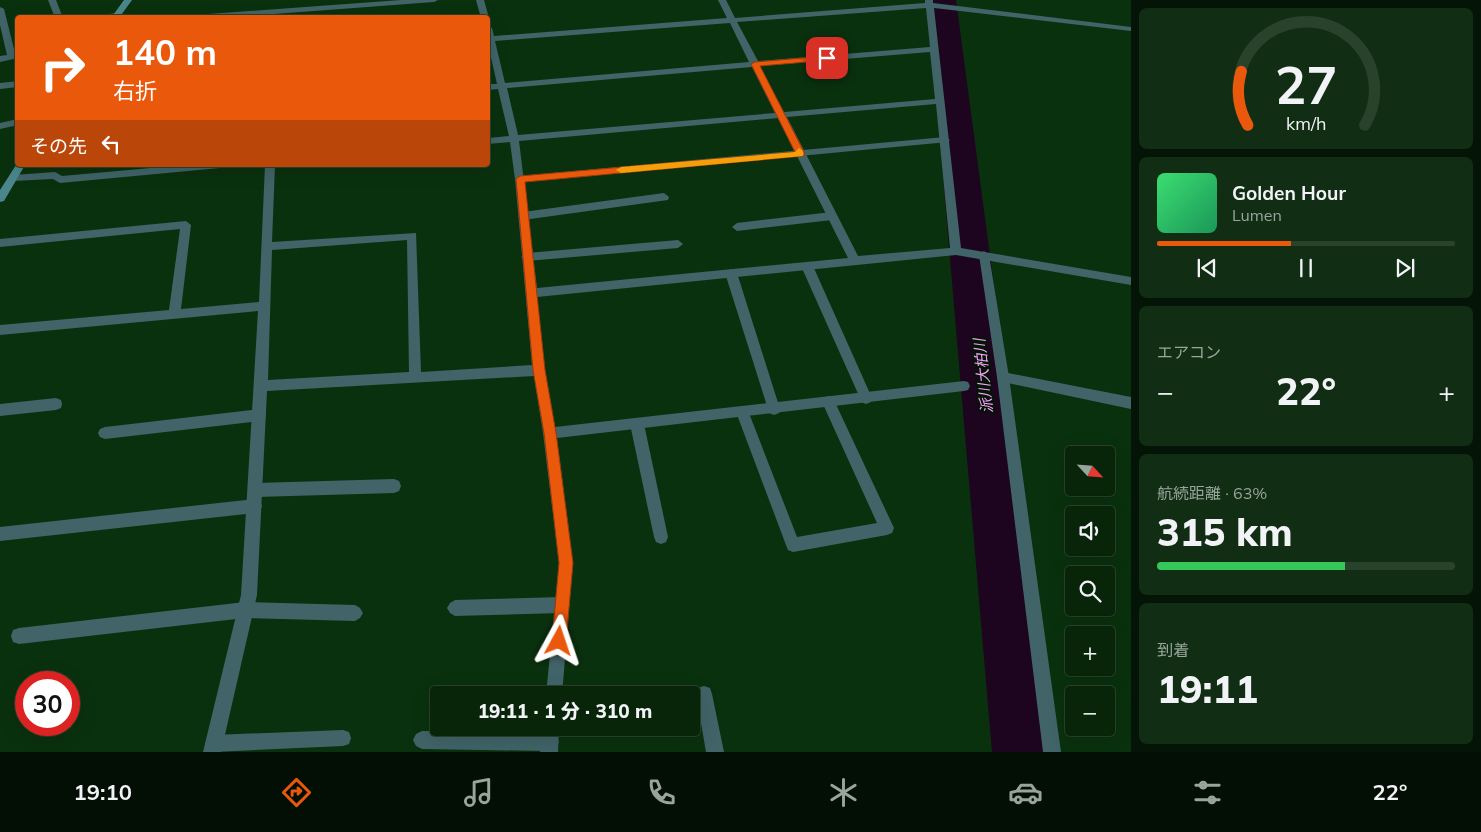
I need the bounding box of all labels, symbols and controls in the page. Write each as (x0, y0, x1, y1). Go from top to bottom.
text: 140 m (113, 30, 217, 74)
icon: right (30, 35, 95, 100)
pin (806, 37, 848, 79)
icon: arrive (813, 44, 841, 72)
text: 27 (1275, 52, 1337, 117)
text: 右折 (113, 77, 157, 105)
text: km/h (1286, 112, 1326, 134)
icon: left (97, 130, 125, 158)
text: その先 (30, 134, 87, 158)
text: Golden Hour (1232, 181, 1346, 205)
text: Lumen (1232, 205, 1282, 225)
icon: previous (1193, 254, 1221, 282)
icon: pause (1292, 254, 1320, 282)
icon: next (1391, 254, 1419, 282)
water label: 派川大柏川 (969, 336, 996, 414)
text: エアコン (1157, 342, 1221, 362)
text: 22° (1276, 367, 1336, 415)
text: − (1157, 374, 1174, 409)
text: + (1438, 374, 1455, 409)
north arrow (1065, 446, 1115, 496)
map controls (1065, 446, 1115, 736)
text: 航続距離 · 63% (1157, 483, 1267, 503)
button: sound (1065, 506, 1115, 556)
text: 315 km (1157, 508, 1293, 556)
button: search (1065, 566, 1115, 616)
position arrow (532, 614, 584, 666)
button: + (1065, 626, 1115, 676)
text: 到着 (1157, 640, 1189, 660)
text: 19:11 (1157, 665, 1258, 713)
speed limit sign: 30 (15, 671, 80, 736)
button: − (1065, 686, 1115, 736)
text: 19:11 · 1 分 · 310 m (478, 699, 652, 723)
icon: directions (279, 775, 314, 810)
icon: music (461, 775, 496, 810)
icon: phone (644, 775, 679, 810)
icon: climate (826, 775, 861, 810)
icon: car (1008, 775, 1043, 810)
icon: filters (1190, 775, 1225, 810)
text: 19:10 (74, 778, 132, 806)
text: 22° (1373, 778, 1407, 806)

